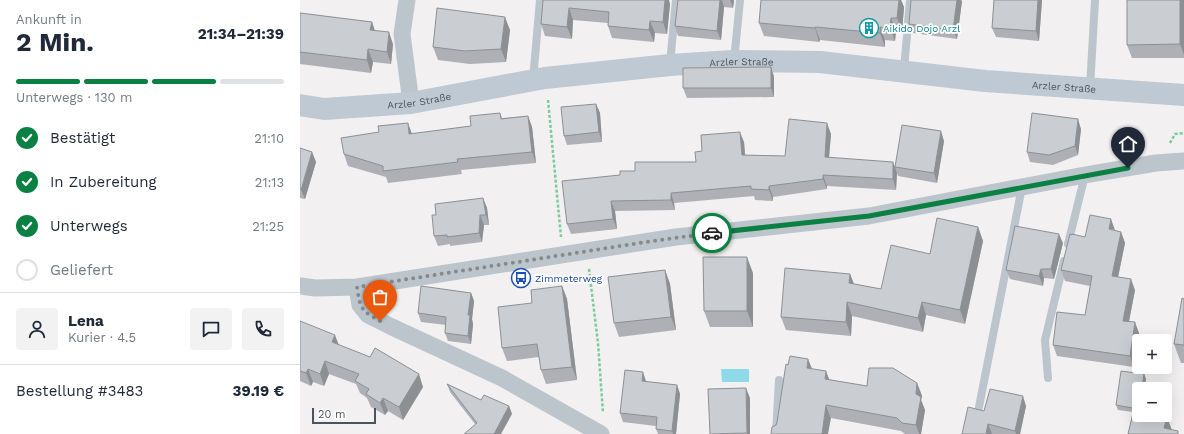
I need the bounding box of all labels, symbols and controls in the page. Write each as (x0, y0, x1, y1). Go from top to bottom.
text: Ankunft in (16, 12, 82, 27)
building icon: Aikido Dojo Arzl (858, 17, 880, 39)
place label: Aikido Dojo Arzl (883, 23, 960, 34)
text: 21:34–21:39 (198, 25, 284, 43)
text: 2 Min. (16, 27, 94, 57)
street label: Arzler Straße (709, 55, 774, 68)
street label: Arzler Straße (1032, 79, 1097, 94)
text: Unterwegs · 130 m (16, 90, 132, 105)
street label: Arzler Straße (387, 90, 452, 110)
icon: check (16, 127, 38, 149)
pin (1111, 127, 1145, 168)
text: Bestätigt (50, 129, 115, 147)
text: 21:10 (254, 131, 284, 146)
icon: home (1117, 133, 1139, 155)
icon: check (16, 171, 38, 193)
text: In Zubereitung (50, 173, 157, 191)
text: 21:13 (255, 175, 284, 190)
courier (692, 213, 732, 253)
icon: check (16, 215, 38, 237)
text: Unterwegs (50, 217, 128, 235)
text: 21:25 (252, 219, 284, 234)
icon: car (701, 222, 723, 244)
text: Geliefert (50, 261, 113, 279)
bus stop icon: Zimmeterweg (510, 267, 532, 289)
place label: Zimmeterweg (535, 273, 603, 284)
pin (363, 280, 397, 321)
icon: bag (369, 286, 391, 308)
button: person (16, 308, 58, 350)
button: chat (190, 308, 232, 350)
button: phone (242, 308, 284, 350)
text: Lena (68, 312, 104, 330)
text: Kurier · 4.5 (68, 330, 136, 345)
map controls (1132, 334, 1172, 422)
button: + (1132, 334, 1172, 374)
text: Bestellung #3483 (16, 382, 143, 400)
text: 39.19 € (233, 382, 284, 400)
button: − (1132, 382, 1172, 422)
scale bar (312, 406, 376, 425)
text: 20 m (318, 408, 346, 421)

